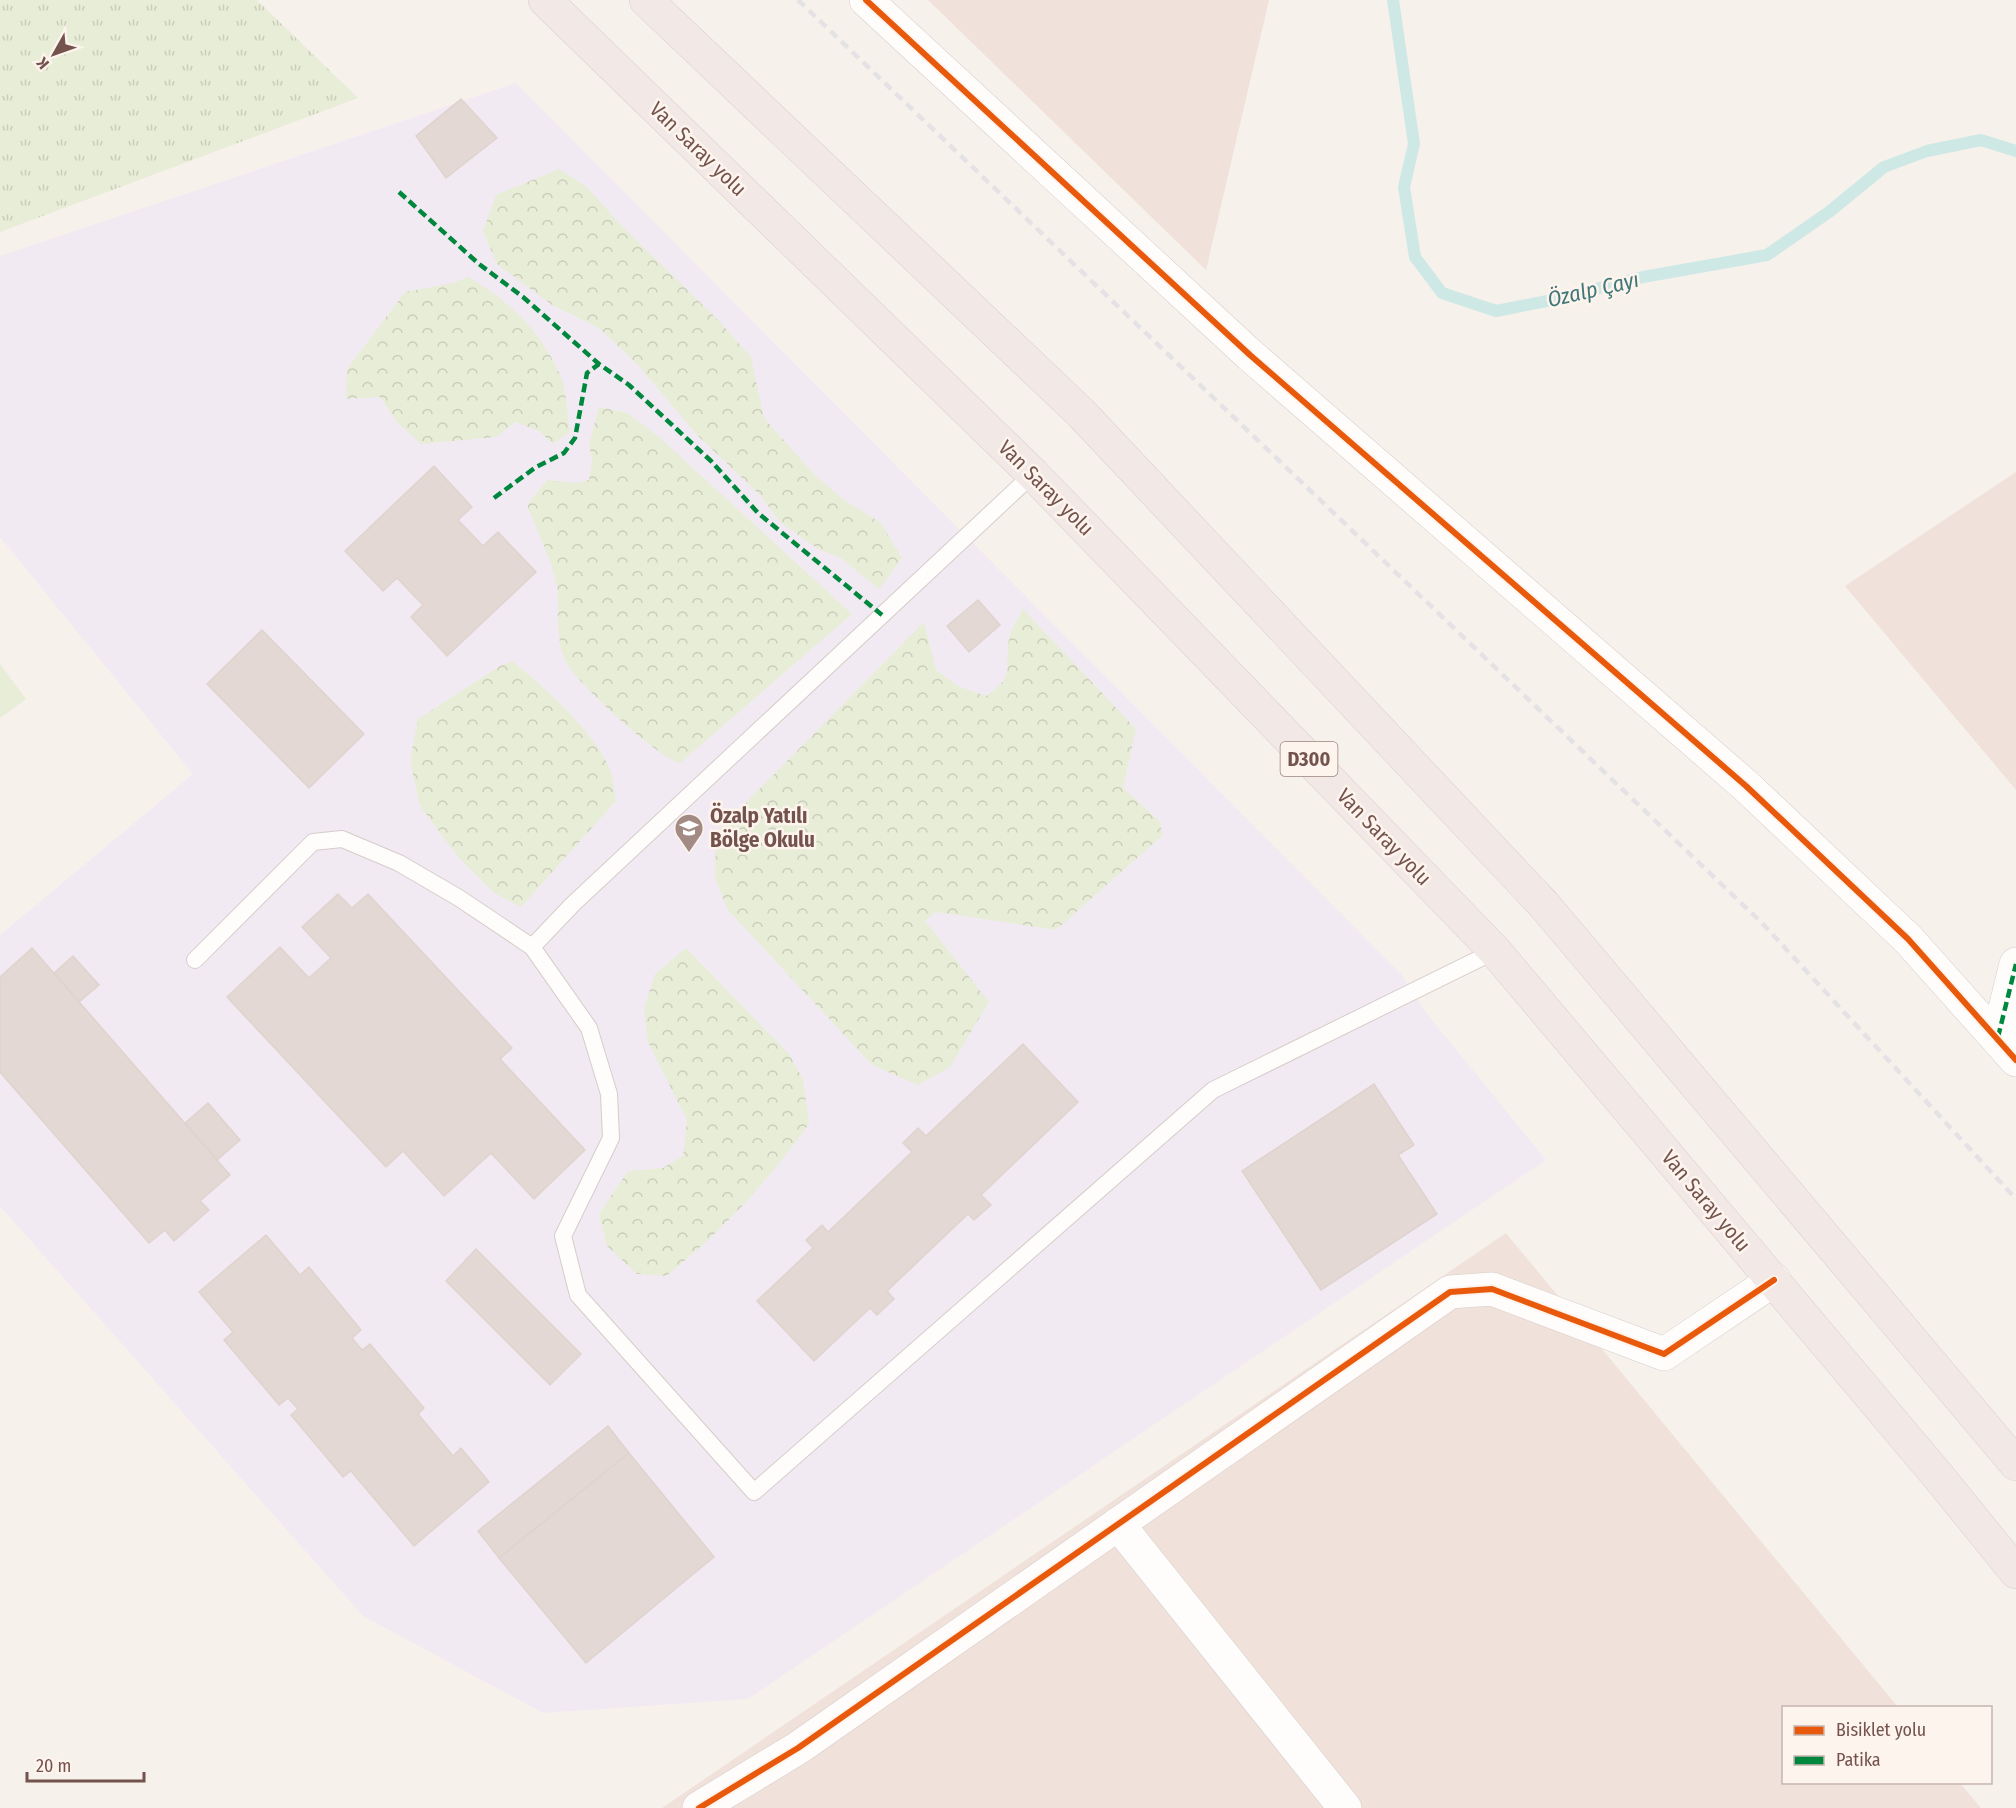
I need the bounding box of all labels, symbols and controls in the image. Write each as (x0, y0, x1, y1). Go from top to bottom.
north arrow (24, 24, 84, 84)
text: K (32, 53, 53, 73)
street label: Van Saray yolu (644, 96, 752, 202)
water label: Özalp Çayı (1545, 266, 1642, 314)
street label: Van Saray yolu (993, 435, 1099, 541)
road number: D300 (1280, 742, 1338, 776)
street label: Van Saray yolu (1331, 783, 1437, 891)
place label: Özalp Yatılı Bölge Okulu (710, 802, 815, 853)
school or university icon: Özalp Yatılı Bölge Okulu (673, 812, 705, 854)
street label: Van Saray yolu (1656, 1145, 1756, 1257)
legend (1782, 1706, 1992, 1784)
text: Bisiklet yolu (1836, 1719, 1926, 1741)
scale bar (27, 1745, 144, 1783)
text: Patika (1836, 1749, 1881, 1771)
text: 20 m (36, 1755, 71, 1777)

